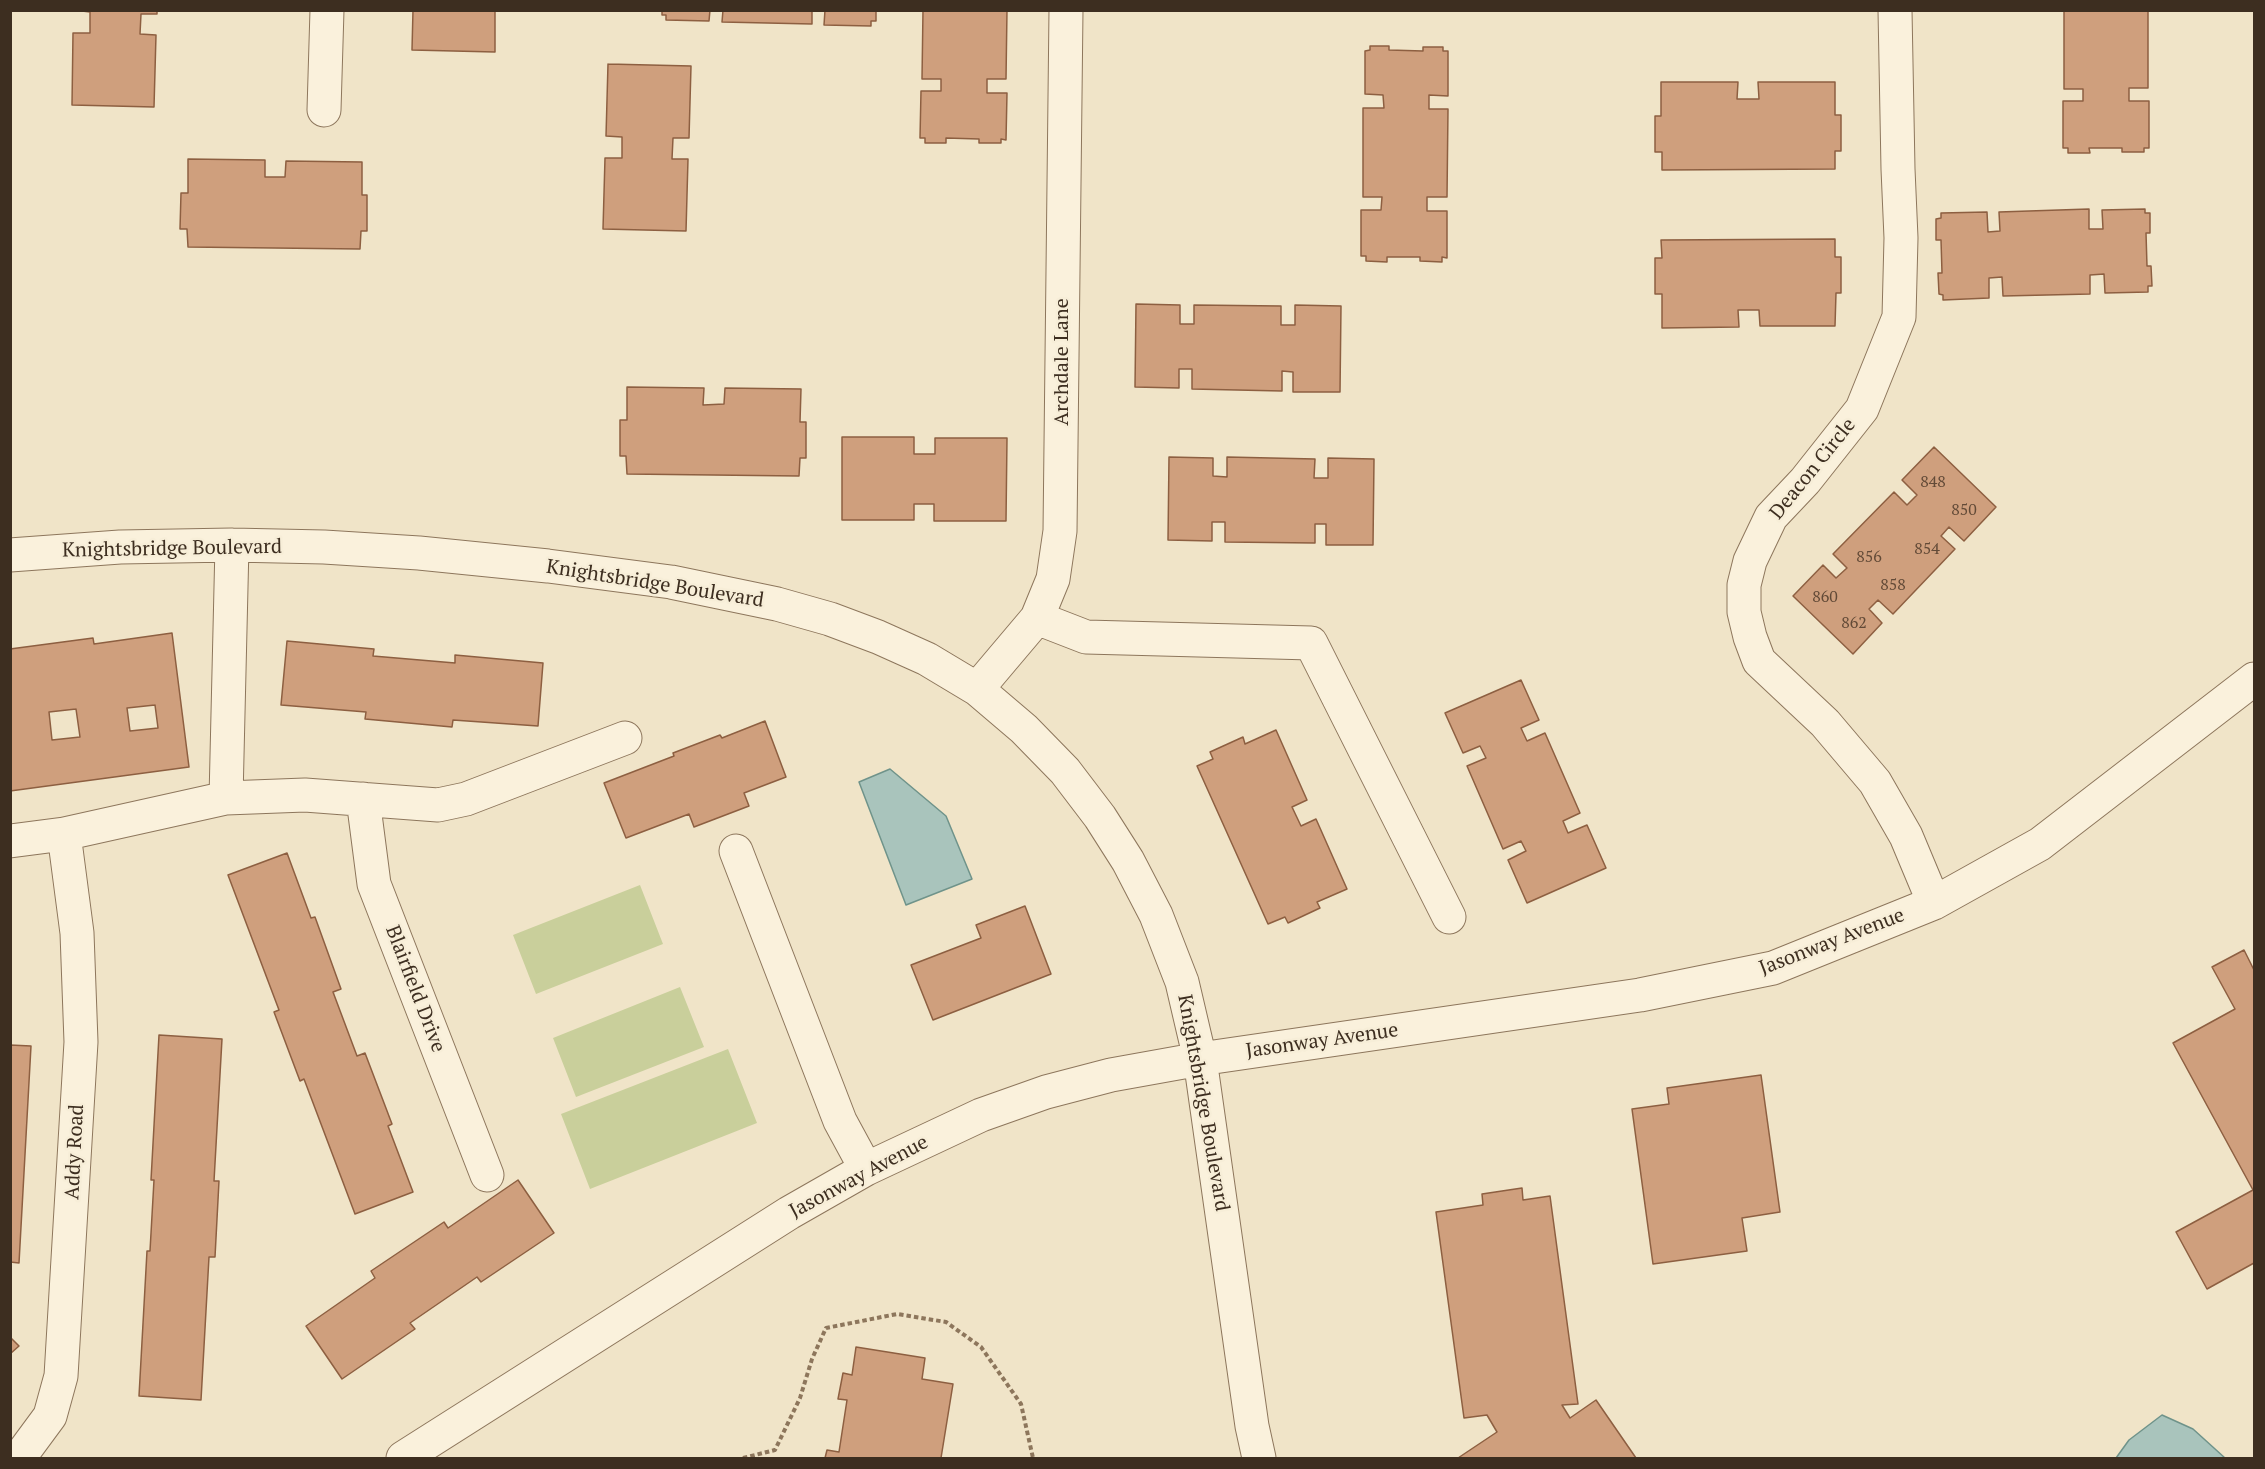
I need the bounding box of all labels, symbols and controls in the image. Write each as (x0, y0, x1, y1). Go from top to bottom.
street label: Archdale Lane (1050, 298, 1074, 426)
street label: Deacon Circle (1765, 414, 1861, 524)
house number: 848 (1920, 472, 1946, 492)
house number: 850 (1951, 500, 1977, 520)
street label: Knightsbridge Boulevard (62, 535, 282, 563)
house number: 854 (1914, 539, 1940, 559)
house number: 856 (1856, 547, 1882, 567)
street label: Knightsbridge Boulevard (545, 555, 765, 613)
house number: 858 (1880, 575, 1906, 595)
house number: 860 (1812, 587, 1838, 607)
house number: 862 (1841, 613, 1867, 633)
street label: Jasonway Avenue (1756, 903, 1908, 981)
street label: Blairfield Drive (380, 922, 450, 1056)
street label: Knightsbridge Boulevard (1172, 993, 1234, 1213)
street label: Jasonway Avenue (1244, 1018, 1400, 1064)
street label: Addy Road (61, 1104, 89, 1200)
street label: Jasonway Avenue (786, 1130, 932, 1224)

